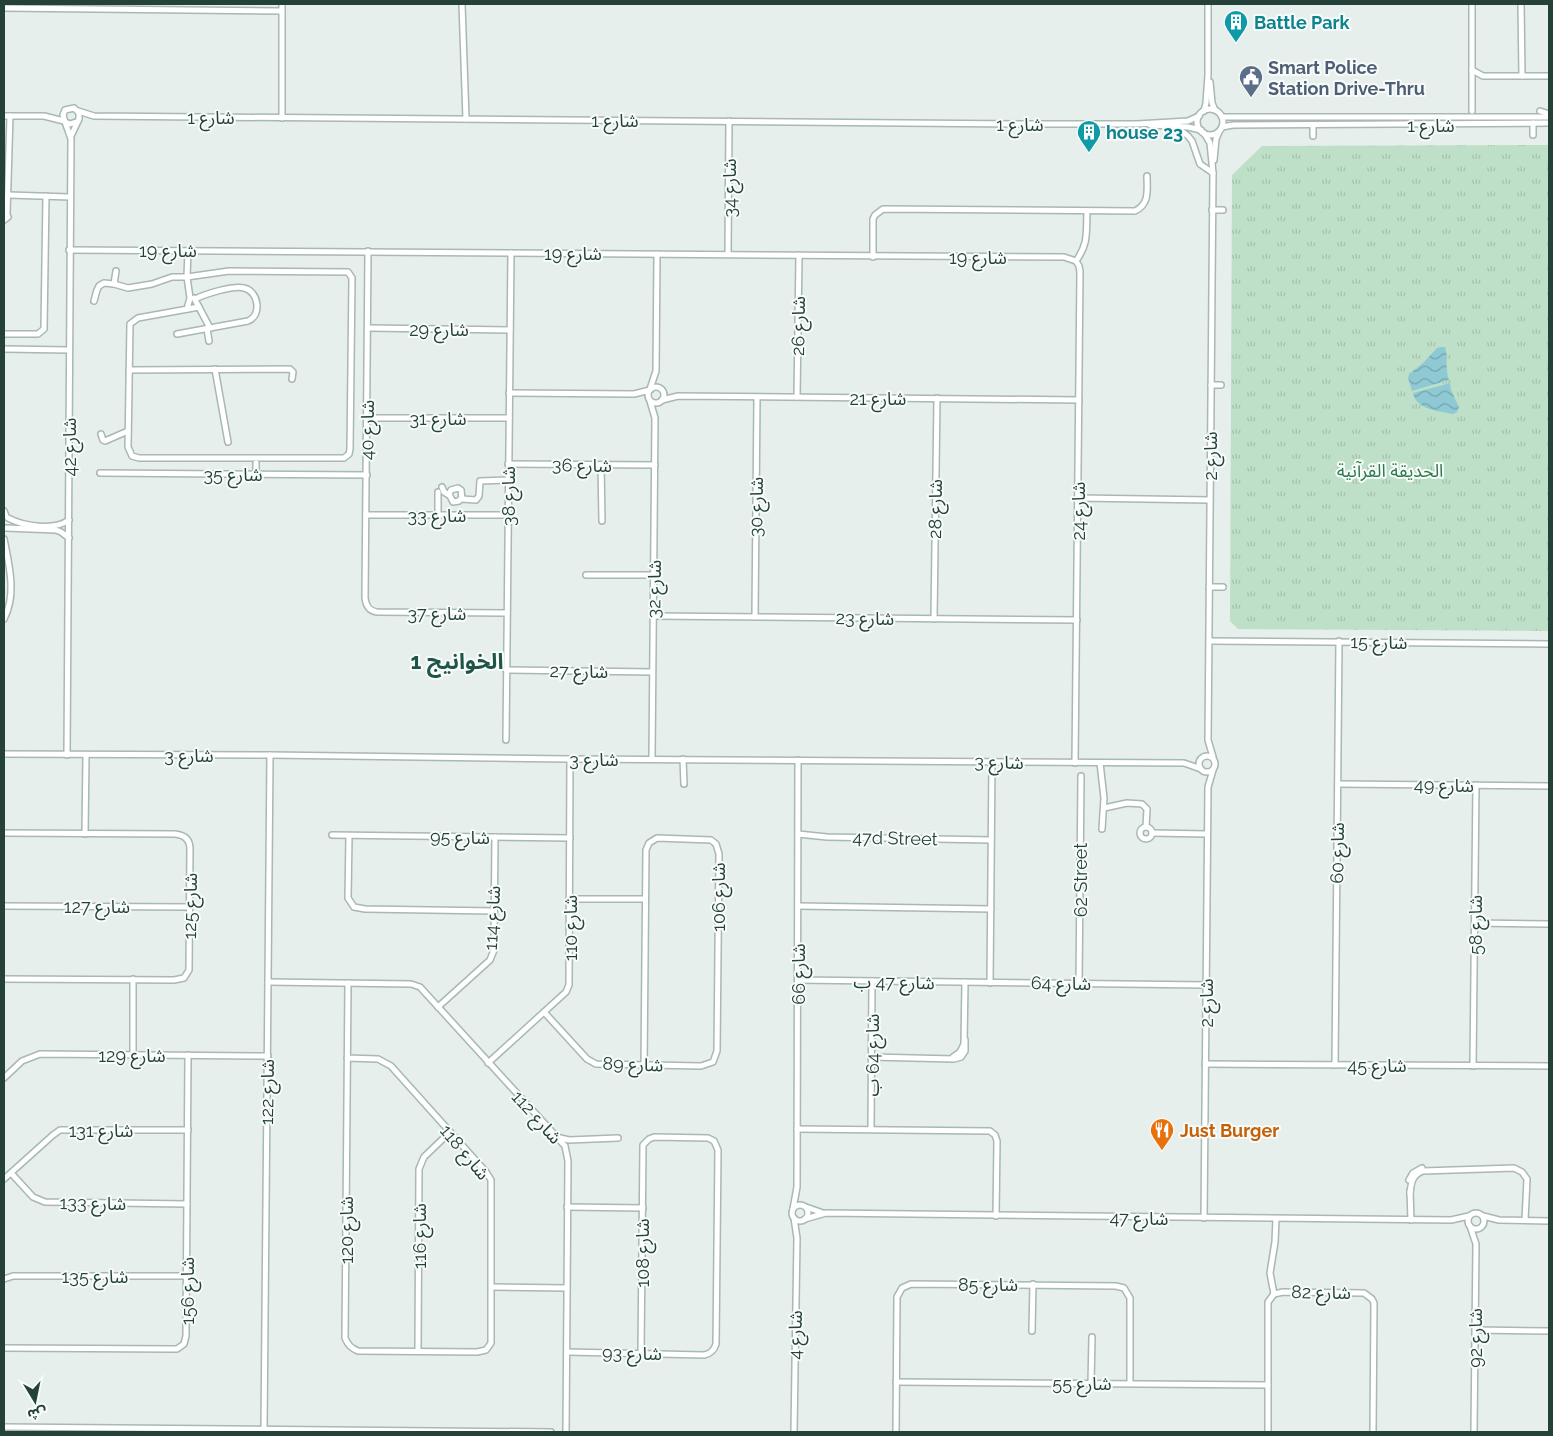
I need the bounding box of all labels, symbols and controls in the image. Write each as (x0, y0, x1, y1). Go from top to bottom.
building icon: Battle Park (1223, 9, 1249, 43)
place label: Battle Park (1254, 12, 1350, 33)
place label: Smart Police Station Drive-Thru (1268, 57, 1425, 99)
public building icon: Smart Police Station Drive-Thru (1238, 64, 1264, 98)
street label: شارع 1 (187, 107, 235, 132)
street label: شارع 1 (591, 110, 639, 135)
street label: شارع 1 (996, 114, 1044, 139)
street label: شارع 1 (1407, 115, 1455, 140)
building icon: house 23 (1076, 119, 1102, 153)
place label: house 23 (1106, 122, 1183, 143)
street label: شارع 34 (719, 158, 744, 218)
street label: شارع 19 (139, 240, 197, 265)
street label: شارع 19 (544, 243, 602, 268)
street label: شارع 19 (949, 247, 1007, 272)
street label: شارع 26 (787, 296, 813, 356)
street label: شارع 29 (409, 319, 469, 344)
street label: شارع 21 (850, 388, 906, 413)
street label: شارع 40 (356, 400, 382, 461)
street label: شارع 31 (410, 408, 467, 433)
street label: شارع 42 (59, 418, 84, 476)
street label: شارع 2 (1200, 431, 1225, 481)
street label: شارع 36 (552, 454, 612, 480)
park label: الحديقة القرآنية (1337, 460, 1443, 482)
street label: شارع 35 (203, 464, 263, 489)
street label: شارع 38 (498, 466, 523, 526)
street label: شارع 30 (745, 477, 771, 537)
street label: شارع 28 (924, 479, 950, 539)
street label: شارع 24 (1068, 482, 1093, 540)
street label: شارع 33 (408, 505, 466, 530)
street label: شارع 32 (643, 559, 669, 619)
street label: شارع 37 (408, 603, 466, 628)
street label: شارع 23 (835, 607, 895, 633)
street label: شارع 15 (1350, 631, 1408, 657)
district label: الخوانيج 1 (411, 648, 503, 678)
street label: شارع 27 (549, 660, 609, 686)
street label: شارع 3 (164, 745, 214, 770)
street label: شارع 3 (569, 749, 619, 774)
street label: شارع 3 (974, 751, 1024, 777)
street label: شارع 49 (1414, 774, 1474, 800)
street label: شارع 60 (1326, 822, 1352, 884)
street label: شارع 95 (430, 826, 490, 852)
street label: 47d Street (852, 827, 938, 849)
street label: 62 Street (1070, 843, 1091, 917)
street label: شارع 106 (708, 862, 733, 932)
street label: شارع 125 (179, 873, 205, 940)
street label: شارع 114 (480, 885, 508, 951)
street label: شارع 110 (560, 895, 585, 961)
street label: شارع 58 (1465, 895, 1490, 955)
street label: شارع 127 (64, 896, 130, 921)
street label: شارع 66 (788, 943, 813, 1005)
street label: شارع 47 ب (853, 971, 935, 997)
street label: شارع 64 (1031, 972, 1091, 998)
street label: شارع 2 (1196, 978, 1221, 1028)
street label: شارع 64 ب (862, 1014, 887, 1096)
street label: شارع 129 (98, 1045, 166, 1070)
street label: شارع 89 (602, 1052, 664, 1080)
street label: شارع 45 (1347, 1055, 1407, 1080)
street label: شارع 122 (256, 1059, 282, 1125)
street label: شارع 112 (505, 1086, 566, 1151)
restaurant icon: Just Burger (1149, 1117, 1175, 1151)
street label: شارع 131 (69, 1120, 133, 1145)
street label: شارع 118 (433, 1120, 494, 1187)
place label: Just Burger (1180, 1120, 1279, 1141)
street label: شارع 133 (59, 1192, 126, 1218)
street label: شارع 120 (336, 1196, 361, 1264)
street label: شارع 116 (409, 1203, 434, 1269)
street label: شارع 47 (1109, 1207, 1169, 1233)
street label: شارع 108 (632, 1218, 657, 1288)
street label: شارع 156 (177, 1257, 202, 1325)
street label: شارع 135 (62, 1266, 128, 1291)
street label: شارع 85 (958, 1274, 1018, 1299)
street label: شارع 82 (1291, 1281, 1351, 1307)
street label: شارع 92 (1465, 1308, 1490, 1368)
street label: شارع 4 (784, 1310, 810, 1360)
street label: شارع 93 (602, 1342, 662, 1368)
street label: شارع 55 (1052, 1373, 1112, 1398)
north arrow (10, 1376, 60, 1426)
text: ش (26, 1404, 48, 1423)

